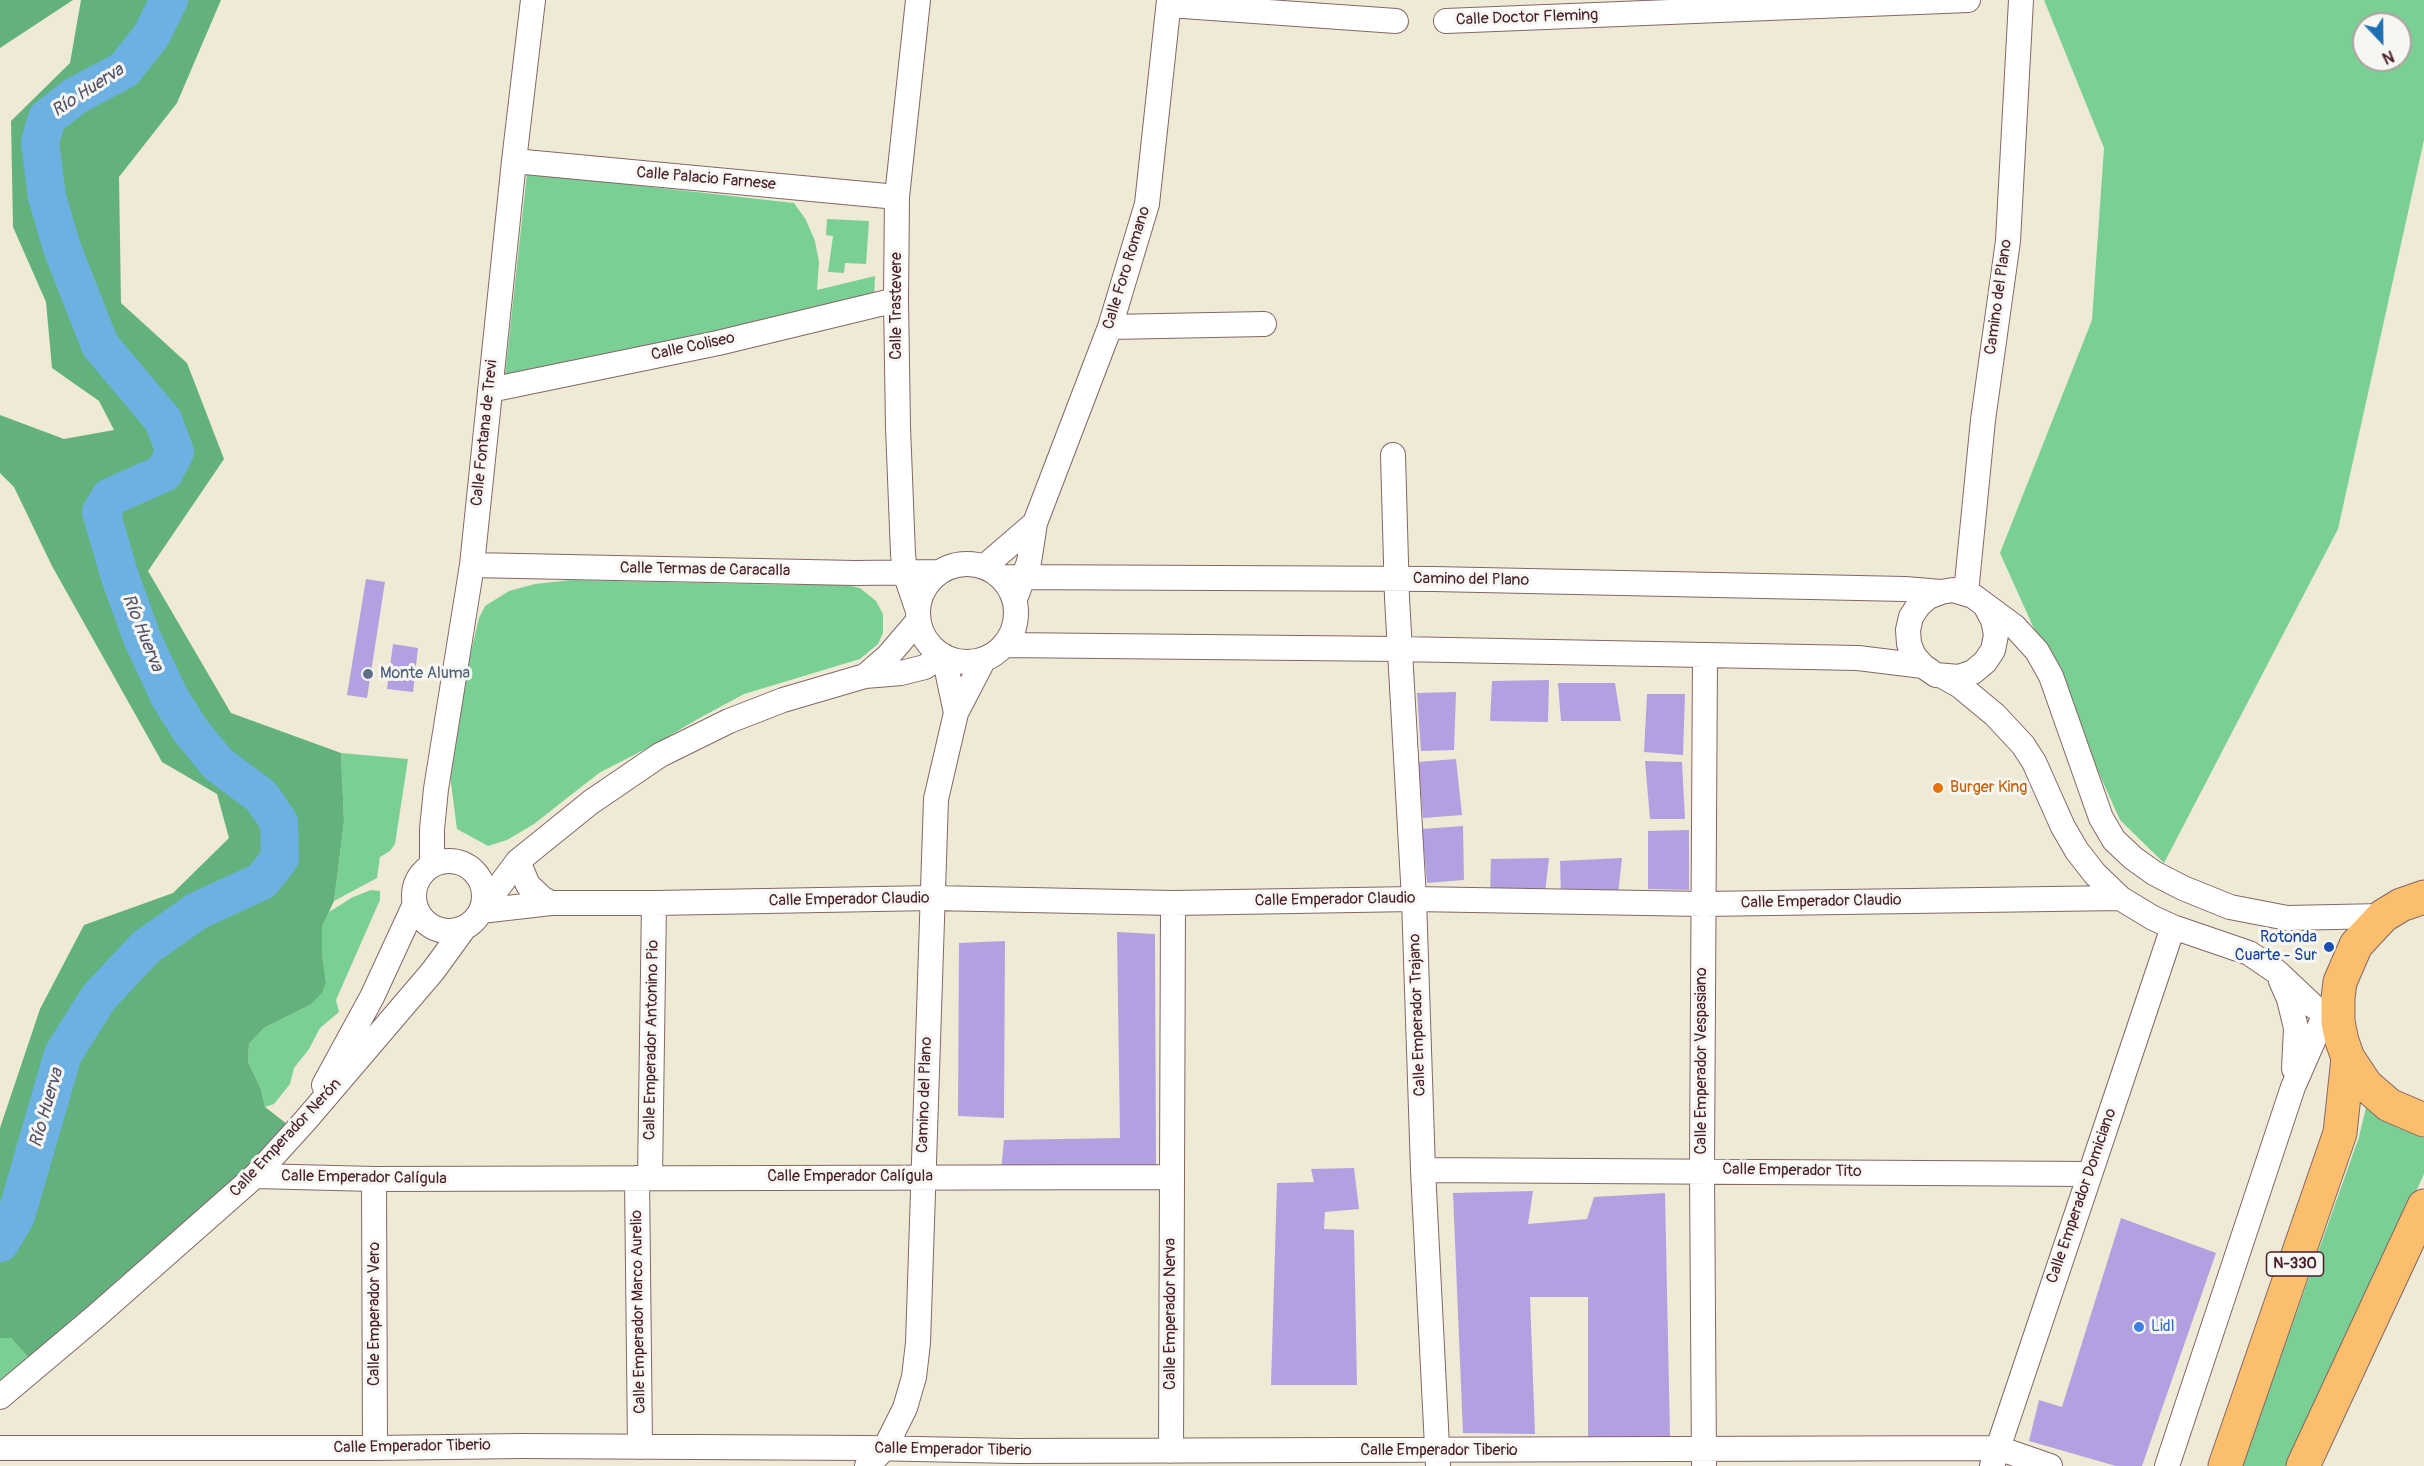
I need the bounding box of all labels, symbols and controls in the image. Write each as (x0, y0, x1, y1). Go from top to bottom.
street label: Calle Doctor Fleming (1455, 6, 1599, 30)
north arrow (2352, 12, 2412, 72)
text: N (2379, 46, 2397, 68)
water label: Río Huerva (48, 60, 128, 122)
street label: Calle Palacio Farnese (635, 163, 777, 195)
street label: Calle Foro Romano (1099, 204, 1155, 332)
street label: Camino del Plano (1981, 238, 2017, 356)
street label: Calle Trastevere (887, 252, 907, 360)
street label: Calle Coliseo (649, 329, 737, 365)
street label: Calle Fontana de Trevi (468, 359, 502, 507)
street label: Calle Termas de Caracalla (620, 559, 790, 581)
street label: Camino del Plano (1413, 569, 1529, 591)
water label: Río Huerva (117, 591, 167, 675)
place label: Monte Aluma (380, 664, 470, 684)
marker: Monte Aluma (361, 667, 375, 681)
place label: Burger King (1950, 778, 2027, 798)
marker: Burger King (1931, 781, 1945, 795)
street label: Calle Emperador Claudio (768, 889, 930, 911)
street label: Calle Emperador Claudio (1254, 889, 1416, 911)
street label: Calle Emperador Claudio (1740, 891, 1902, 913)
place label: Rotonda Cuarte - Sur (2235, 928, 2317, 966)
street label: Calle Emperador Trajano (1406, 933, 1430, 1097)
street label: Calle Emperador Antonino Pio (641, 940, 663, 1140)
marker: Rotonda Cuarte - Sur (2322, 940, 2336, 954)
street label: Calle Emperador Vespasiano (1692, 967, 1712, 1155)
street label: Camino del Plano (913, 1037, 937, 1153)
water label: Río Huerva (25, 1066, 69, 1150)
street label: Calle Emperador Nerón (226, 1075, 346, 1201)
street label: Calle Emperador Domiciano (2043, 1106, 2121, 1286)
street label: Calle Emperador Tito (1722, 1160, 1862, 1182)
street label: Calle Emperador Calígula (281, 1167, 447, 1189)
street label: Calle Emperador Calígula (767, 1167, 933, 1187)
street label: Calle Emperador Marco Aurelio (628, 1210, 650, 1414)
street label: Calle Emperador Nerva (1161, 1238, 1181, 1390)
street label: Calle Emperador Vero (365, 1242, 385, 1386)
road number: N-330 (2266, 1252, 2324, 1276)
place label: Lidl (2151, 1317, 2175, 1337)
marker: Lidl (2132, 1320, 2146, 1334)
street label: Calle Emperador Tiberio (333, 1436, 491, 1458)
street label: Calle Emperador Tiberio (874, 1439, 1032, 1461)
street label: Calle Emperador Tiberio (1360, 1441, 1518, 1461)

